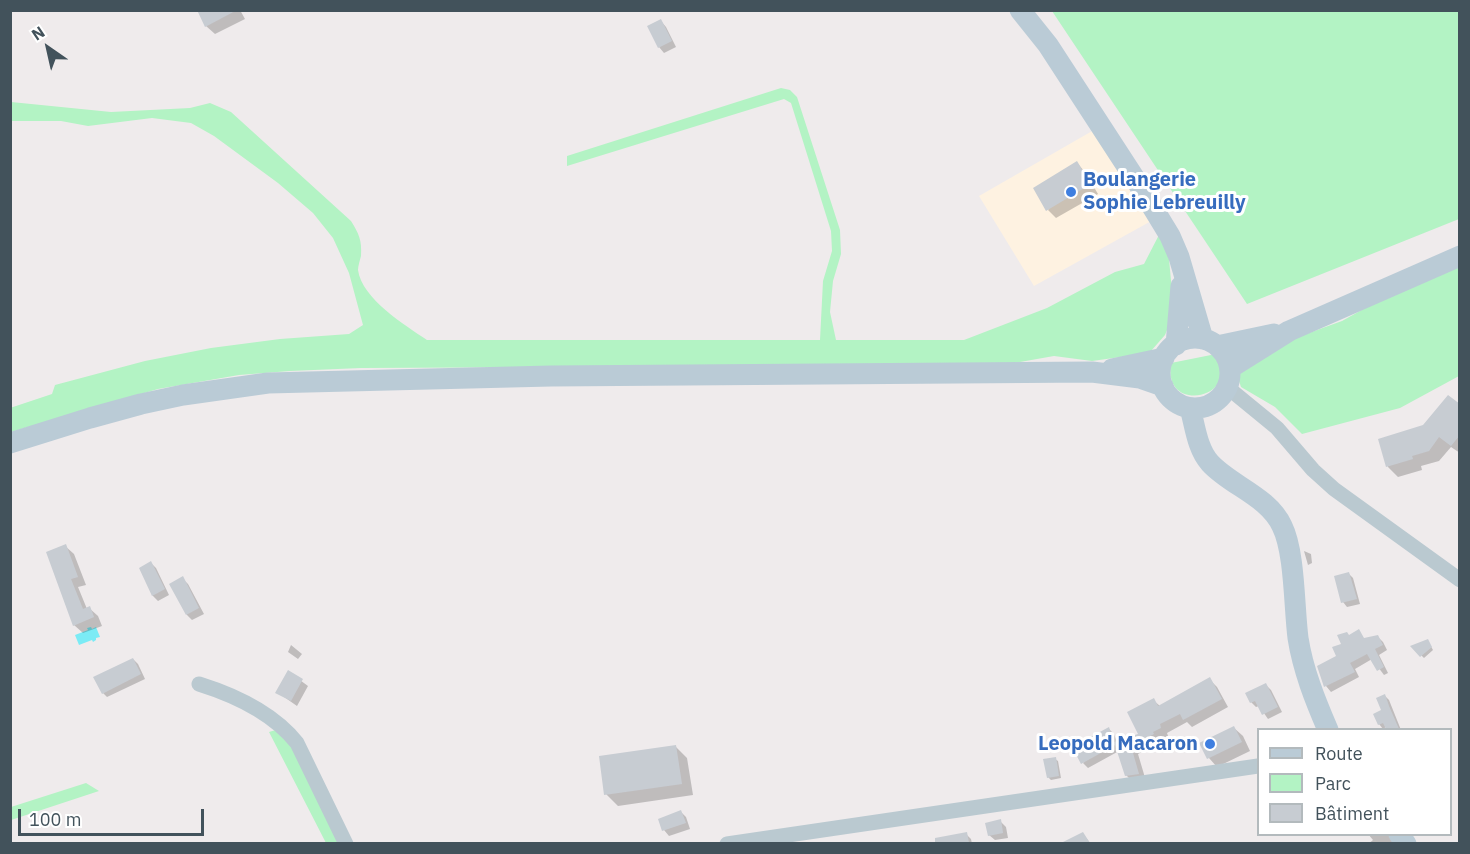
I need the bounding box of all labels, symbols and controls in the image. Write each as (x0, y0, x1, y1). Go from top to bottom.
north arrow (18, 18, 78, 78)
text: N (28, 22, 48, 45)
place label: Boulangerie Sophie Lebreuilly (1083, 168, 1246, 215)
marker: Boulangerie Sophie Lebreuilly (1064, 185, 1078, 199)
legend (1257, 728, 1452, 836)
place label: Leopold Macaron (1038, 732, 1198, 756)
marker: Leopold Macaron (1203, 737, 1217, 751)
text: Route (1315, 742, 1363, 765)
text: Parc (1315, 772, 1351, 795)
scale bar (21, 797, 207, 835)
text: Bâtiment (1315, 802, 1389, 825)
text: 100 m (29, 808, 81, 831)

